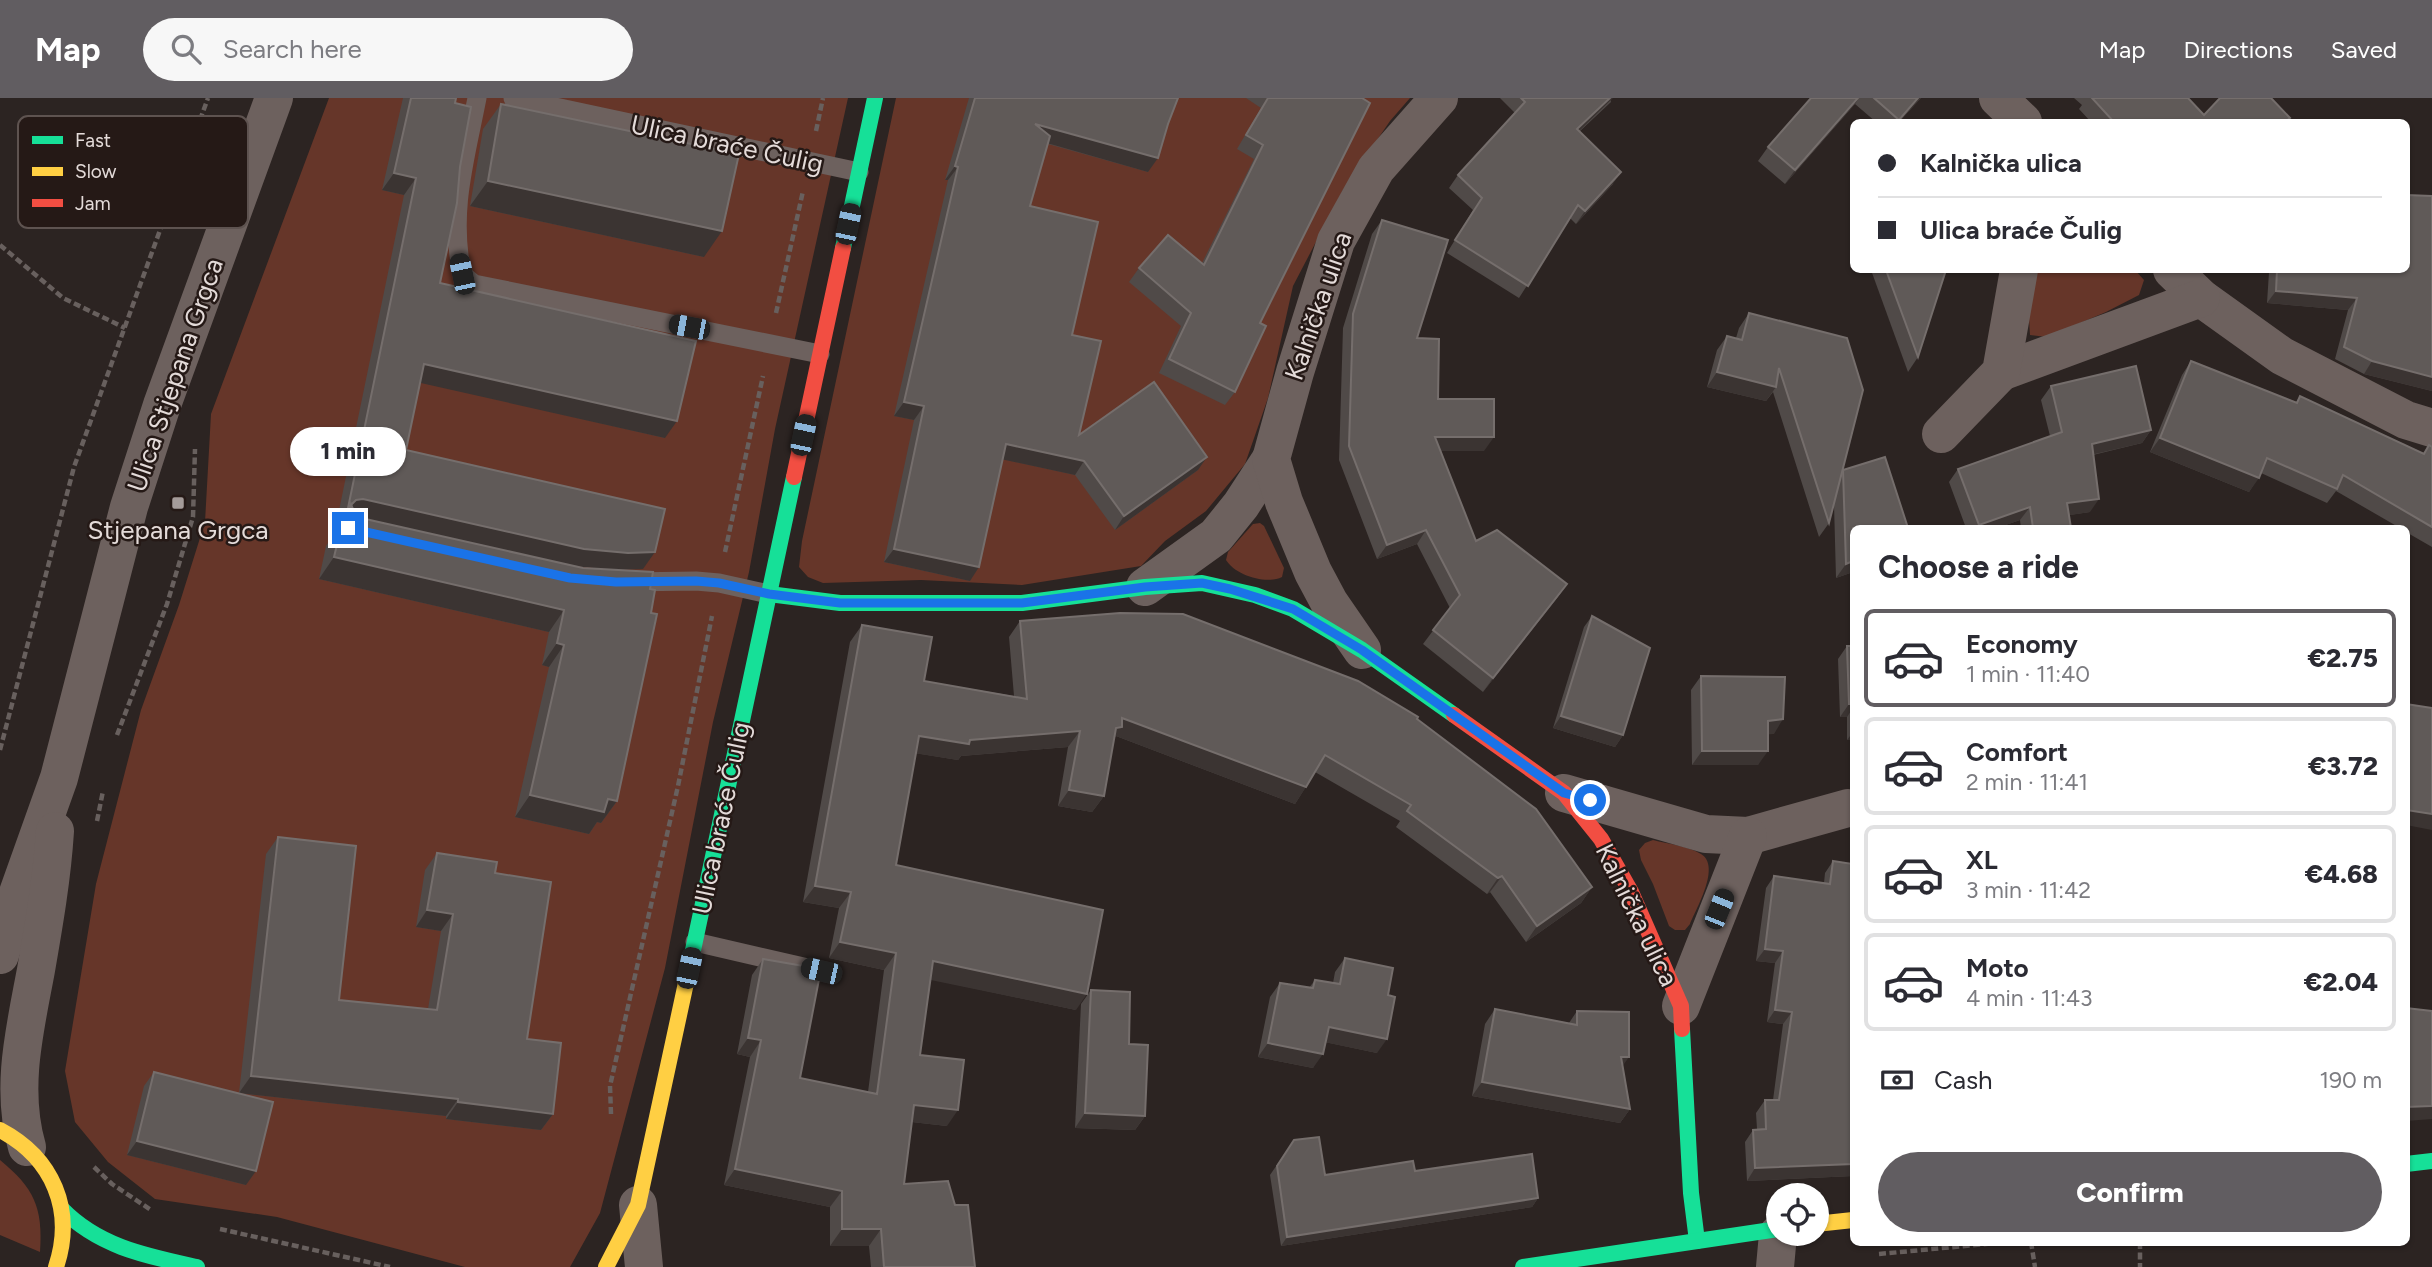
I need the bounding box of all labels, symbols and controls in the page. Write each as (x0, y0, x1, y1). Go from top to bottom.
search box (143, 18, 633, 81)
text: Map (35, 30, 101, 69)
icon: search (167, 30, 205, 68)
text: Search here (223, 33, 362, 65)
text: Map (2099, 35, 2145, 64)
text: Directions (2183, 35, 2293, 64)
text: Saved (2331, 35, 2397, 64)
street label: Ulica braće Čulig (628, 108, 826, 180)
legend (18, 116, 248, 228)
text: Fast (75, 129, 111, 152)
text: Kalnička ulica (1920, 147, 2082, 179)
text: Slow (75, 160, 117, 183)
text: Jam (75, 192, 111, 215)
car (834, 201, 863, 247)
text: Ulica braće Čulig (1920, 214, 2122, 246)
street label: Kalnička ulica (1278, 228, 1358, 384)
car (448, 251, 477, 297)
street label: Ulica Stjepana Grgca (120, 254, 230, 496)
car (667, 313, 712, 341)
car (789, 412, 818, 458)
callout: 1 min (290, 426, 406, 476)
text: 1 min (321, 437, 375, 465)
marker: Stjepana Grgca (170, 495, 186, 511)
route end (332, 512, 364, 544)
place label: Stjepana Grgca (88, 514, 268, 546)
text: Choose a ride (1878, 548, 2079, 586)
icon: car (1882, 627, 1945, 690)
text: Economy (1966, 628, 2078, 660)
text: €2.75 (2307, 642, 2378, 674)
text: 1 min · 11:40 (1966, 660, 2090, 688)
street label: Ulica braće Čulig (685, 719, 757, 917)
icon: car (1882, 735, 1945, 798)
text: Comfort (1966, 736, 2068, 768)
text: €3.72 (2308, 750, 2378, 782)
text: 2 min · 11:41 (1966, 768, 2088, 796)
route start (1574, 784, 1606, 816)
street label: Kalnička ulica (1589, 838, 1685, 992)
icon: car (1882, 843, 1945, 906)
text: XL (1966, 844, 1998, 876)
text: €4.68 (2305, 858, 2378, 890)
text: 3 min · 11:42 (1966, 876, 2091, 904)
car (1702, 886, 1737, 932)
car (675, 945, 704, 991)
icon: car (1882, 951, 1945, 1014)
text: Moto (1966, 952, 2029, 984)
car (799, 956, 844, 986)
text: €2.04 (2304, 966, 2378, 998)
text: 4 min · 11:43 (1966, 984, 2093, 1012)
icon: cash (1878, 1061, 1916, 1099)
text: Cash (1934, 1064, 1993, 1096)
text: 190 m (2319, 1066, 2382, 1094)
button: Confirm (1878, 1152, 2382, 1232)
map controls (1766, 1183, 1829, 1246)
button: locate (1766, 1183, 1829, 1246)

